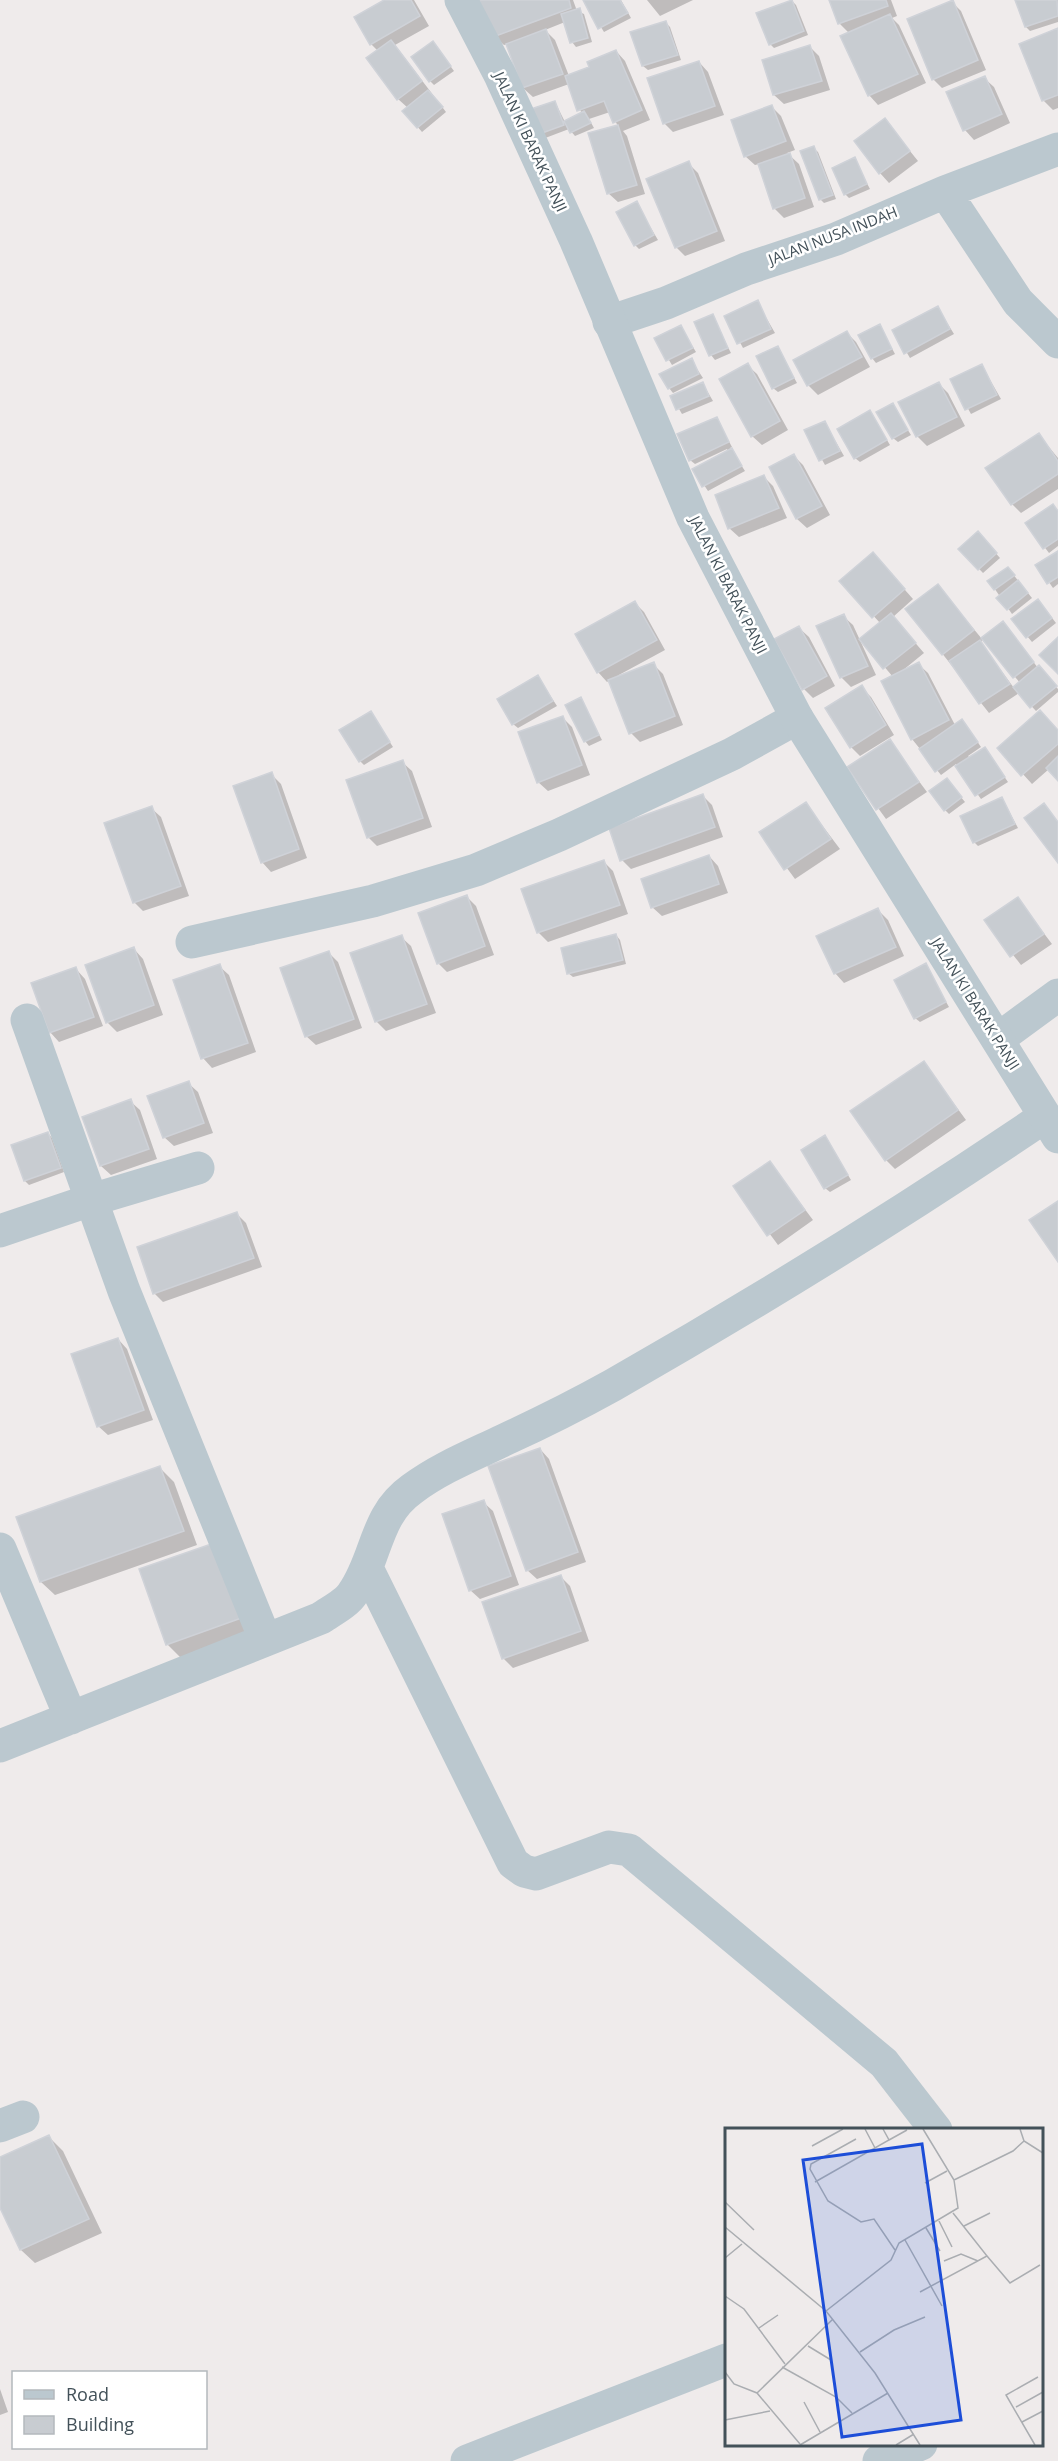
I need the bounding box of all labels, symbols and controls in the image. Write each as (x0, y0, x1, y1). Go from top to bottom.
street label: JALAN KI BARAK PANJI (489, 67, 572, 215)
street label: JALAN NUSA INDAH (763, 201, 900, 270)
street label: JALAN KI BARAK PANJI (684, 510, 772, 657)
street label: JALAN KI BARAK PANJI (926, 932, 1025, 1073)
inset map (725, 2128, 1043, 2446)
legend (12, 2371, 207, 2449)
text: Road (66, 2382, 109, 2406)
text: Building (66, 2412, 134, 2436)

